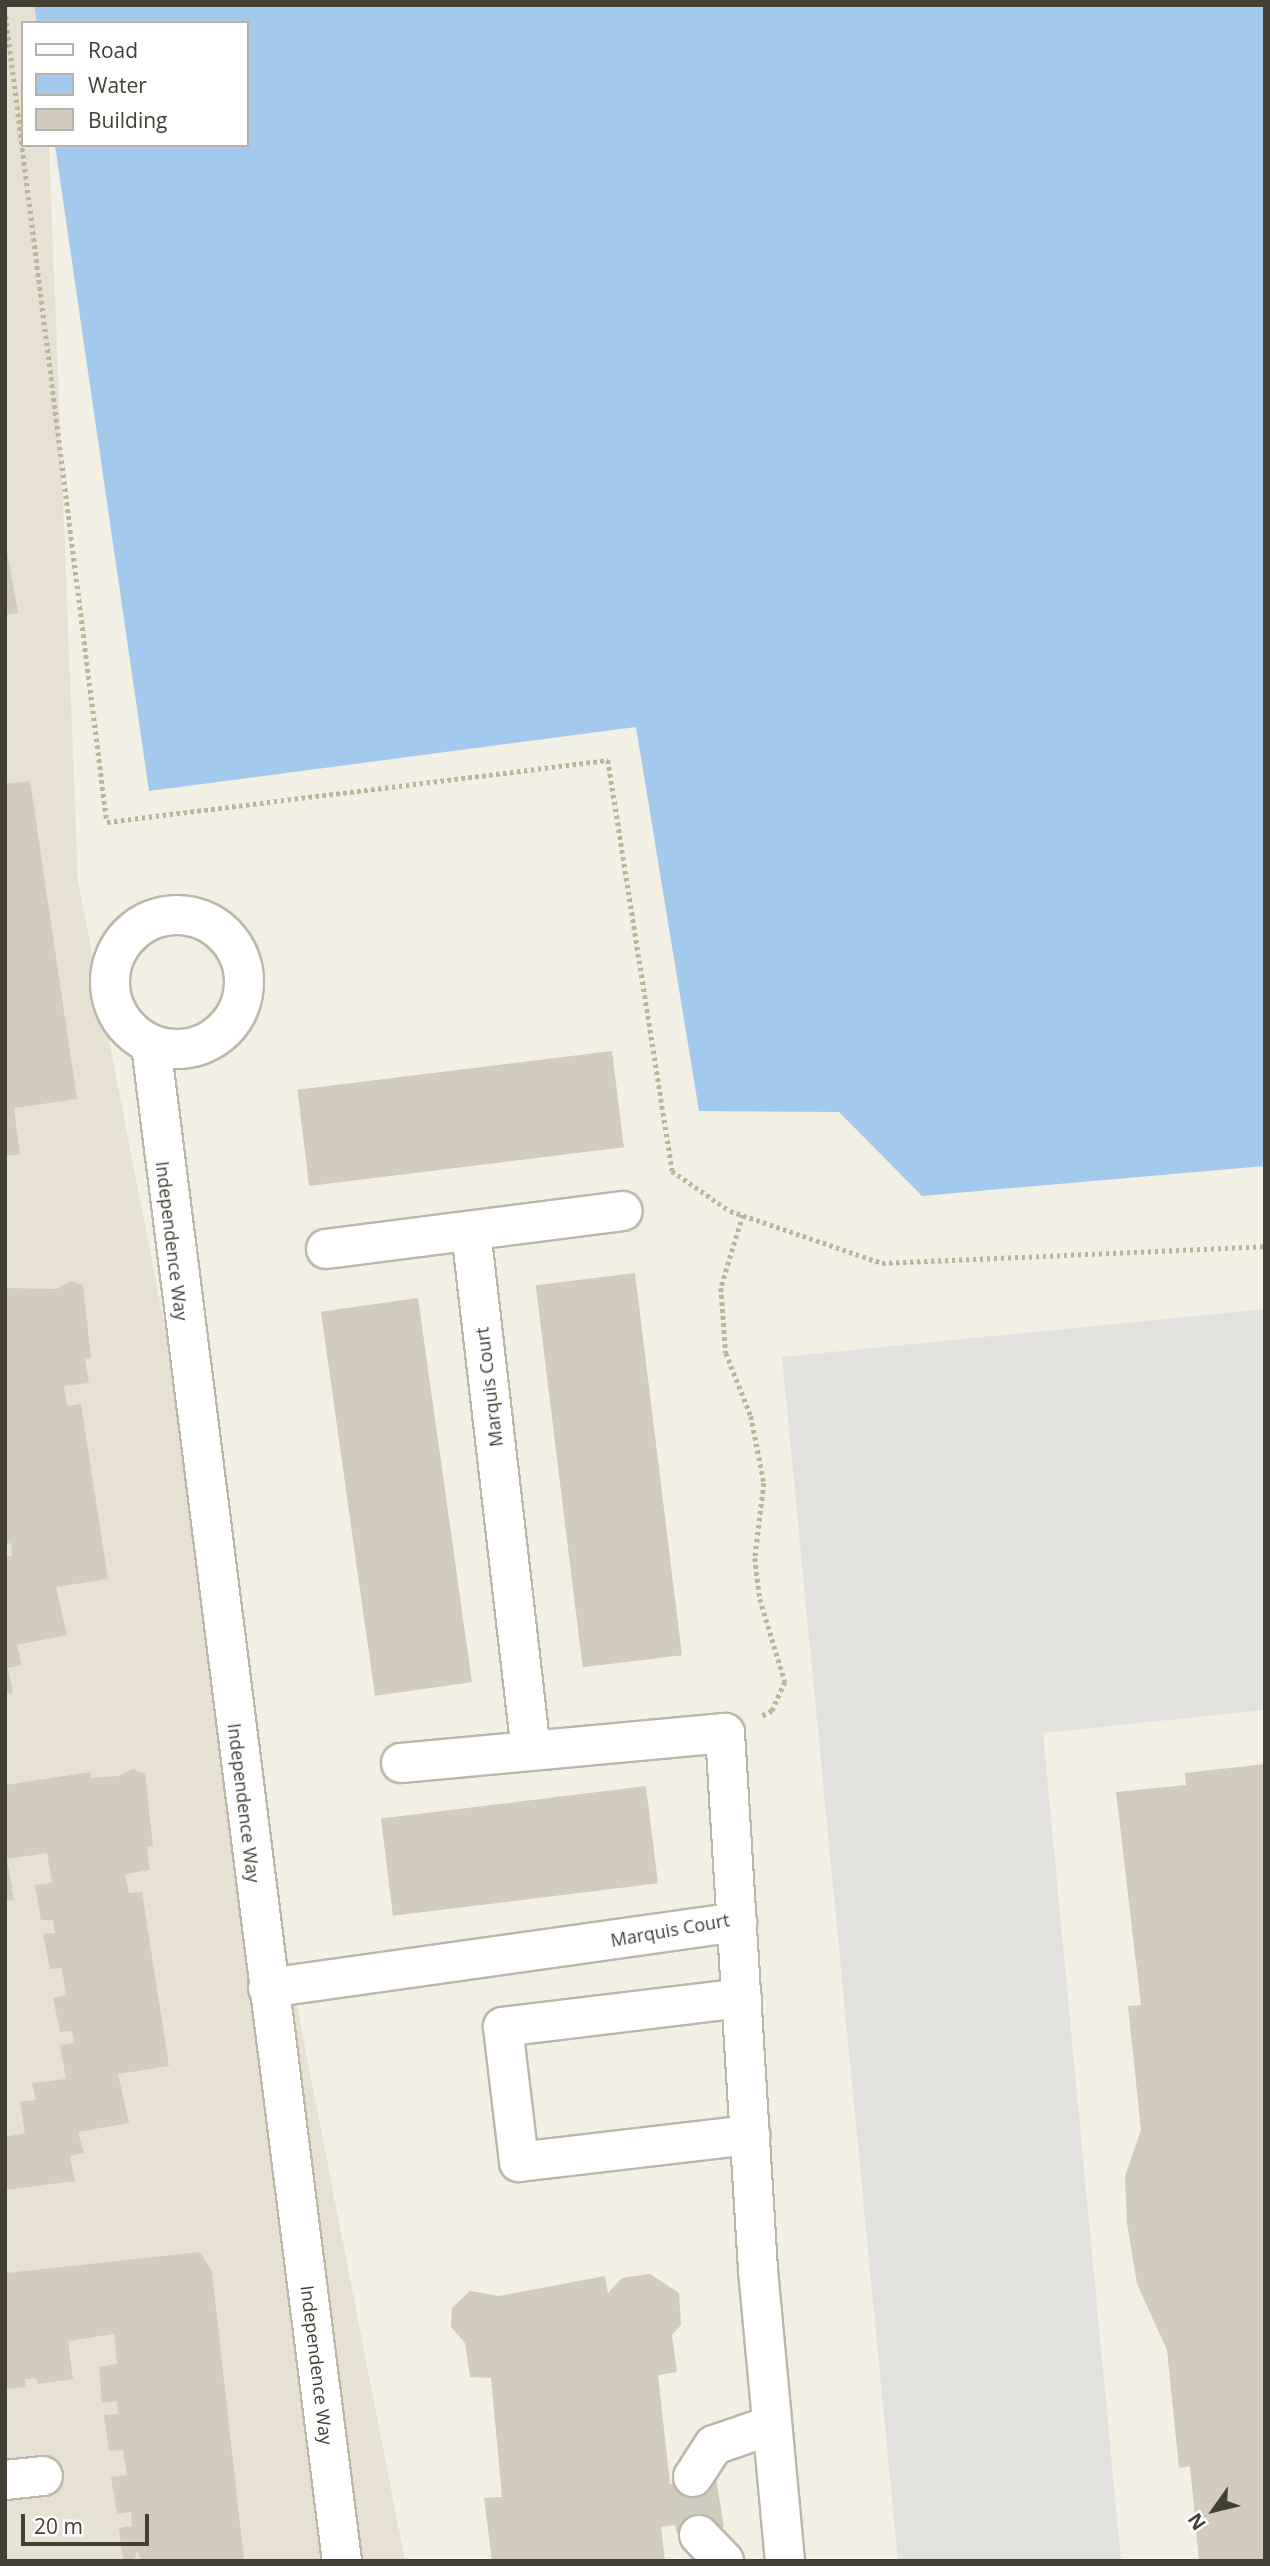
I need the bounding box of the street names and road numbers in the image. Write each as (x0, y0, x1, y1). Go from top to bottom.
street label: Independence Way (151, 1160, 193, 1322)
street label: Marquis Court (471, 1326, 507, 1448)
street label: Independence Way (223, 1722, 265, 1884)
street label: Marquis Court (609, 1909, 731, 1951)
street label: Independence Way (296, 2284, 338, 2446)

